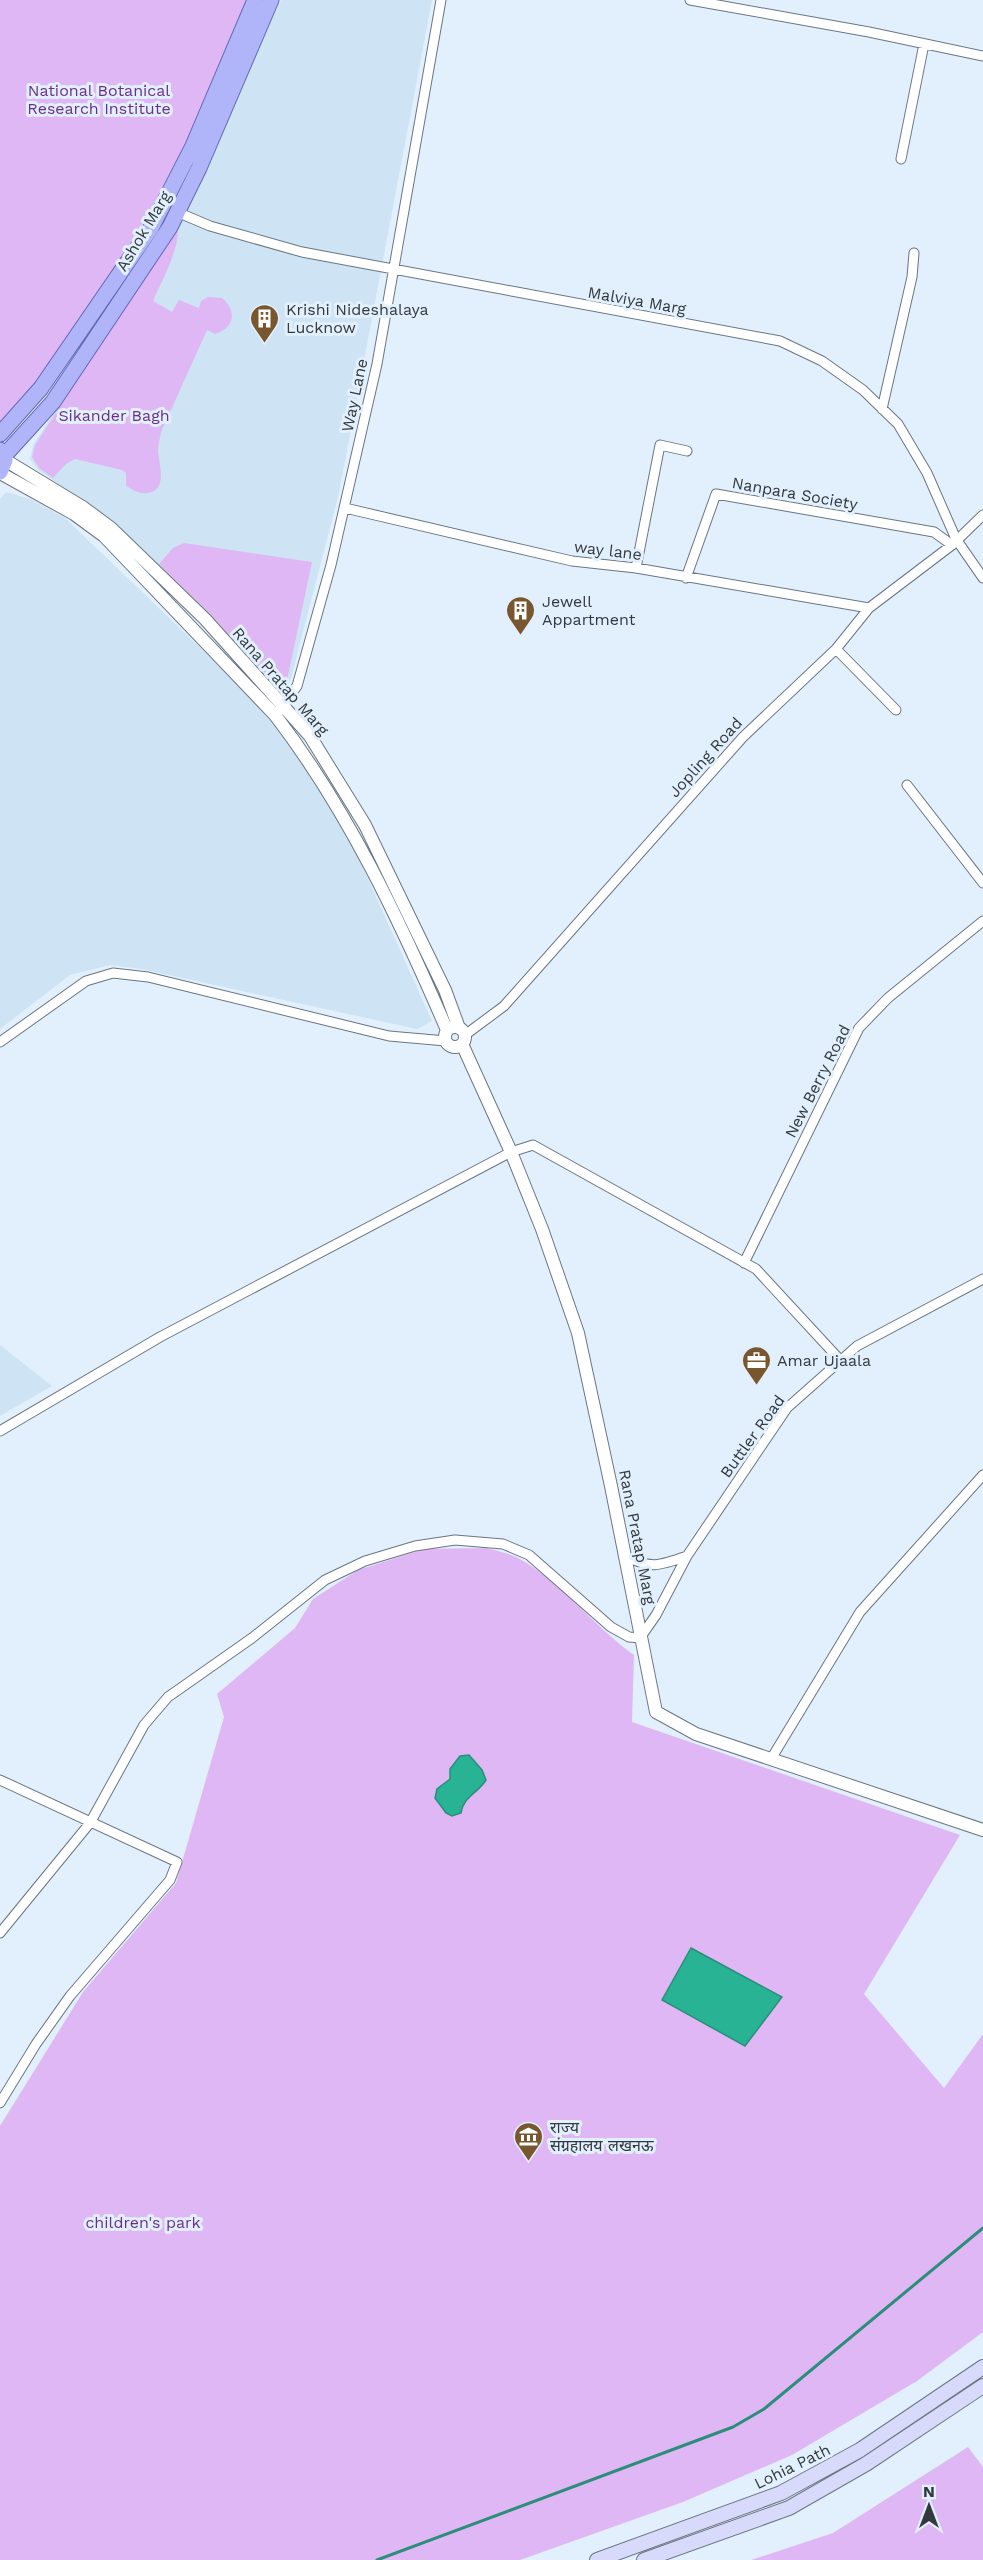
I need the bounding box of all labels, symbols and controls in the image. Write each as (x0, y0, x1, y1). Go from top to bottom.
park label: National Botanical Research Institute (27, 81, 171, 118)
street label: Ashok Marg (112, 187, 175, 275)
street label: Malviya Marg (586, 283, 688, 319)
place label: Krishi Nideshalaya Lucknow (286, 300, 429, 337)
building icon: Krishi Nideshalaya Lucknow (249, 302, 281, 344)
street label: Way Lane (337, 357, 372, 433)
park label: Sikander Bagh (58, 406, 170, 425)
street label: Nanpara Society (731, 473, 860, 514)
street label: way lane (573, 537, 643, 564)
place label: Jewell Appartment (542, 592, 636, 629)
building icon: Jewell Appartment (505, 594, 537, 636)
street label: Rana Pratap Marg (228, 623, 333, 740)
street label: Jopling Road (665, 714, 746, 801)
street label: New Berry Road (781, 1022, 854, 1141)
office icon: Amar Ujaala (740, 1344, 772, 1386)
place label: Amar Ujaala (777, 1351, 871, 1370)
street label: Buttler Road (716, 1391, 789, 1481)
street label: Rana Pratap Marg (615, 1468, 660, 1607)
place label: राज्य संग्रहालय लखनऊ (550, 2118, 654, 2155)
museum icon: राज्य संग्रहालय लखनऊ (513, 2120, 545, 2162)
park label: children's park (85, 2213, 201, 2232)
street label: Lohia Path (751, 2440, 833, 2493)
north arrow (899, 2476, 959, 2536)
text: N (923, 2482, 935, 2501)

